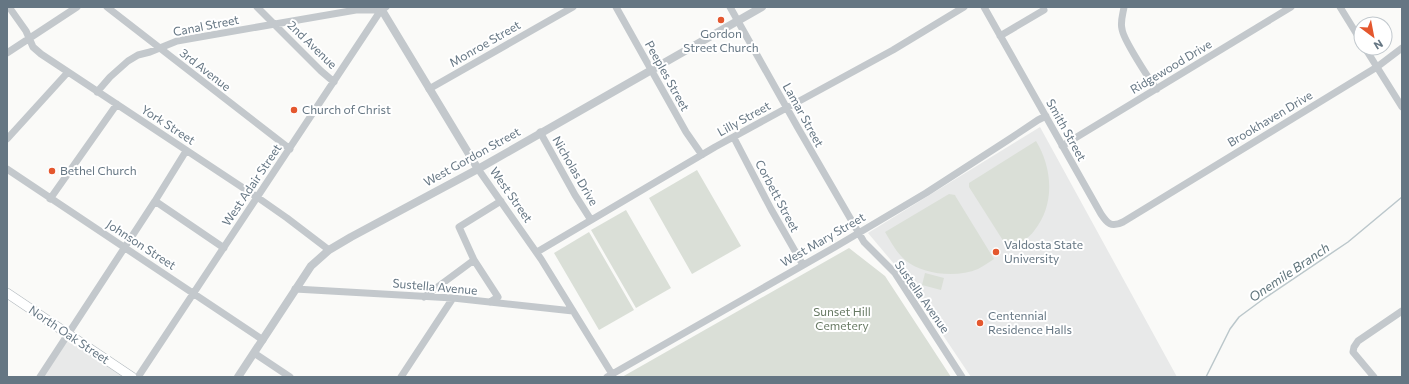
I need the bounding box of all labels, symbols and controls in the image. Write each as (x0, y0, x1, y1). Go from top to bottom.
street label: Canal Street (172, 12, 240, 38)
marker: Gordon Street Church (716, 15, 726, 25)
north arrow (1353, 16, 1393, 56)
street label: 2nd Avenue (285, 17, 340, 71)
street label: Monroe Street (446, 17, 523, 69)
place label: Gordon Street Church (683, 26, 759, 54)
street label: Ridgewood Drive (1127, 36, 1214, 96)
text: N (1372, 37, 1386, 53)
street label: Peeples Street (643, 38, 693, 113)
street label: 3rd Avenue (177, 45, 234, 93)
street label: Lamar Street (781, 80, 827, 149)
street label: Brookhaven Drive (1224, 87, 1315, 149)
street label: Smith Street (1044, 96, 1090, 163)
street label: Lilly Street (715, 98, 773, 138)
street label: York Street (139, 102, 198, 147)
place label: Church of Christ (302, 102, 391, 116)
marker: Church of Christ (289, 105, 299, 115)
street label: West Gordon Street (421, 124, 522, 188)
street label: Nicholas Drive (550, 133, 601, 208)
street label: West Adair Street (219, 141, 284, 228)
street label: Corbett Street (753, 157, 803, 234)
place label: Bethel Church (60, 163, 137, 177)
street label: West Street (488, 164, 536, 225)
marker: Bethel Church (47, 166, 57, 176)
street label: West Mary Street (778, 209, 867, 269)
street label: Johnson Street (104, 216, 179, 273)
place label: Valdosta State University (1004, 237, 1083, 265)
water label: Onemile Branch (1246, 239, 1332, 305)
marker: Valdosta State University (991, 247, 1001, 257)
street label: Sustella Avenue (893, 258, 953, 335)
street label: Sustella Avenue (392, 275, 478, 297)
street label: North Oak Street (27, 302, 112, 366)
park label: Sunset Hill Cemetery (813, 304, 871, 332)
place label: Centennial Residence Halls (988, 308, 1072, 336)
marker: Centennial Residence Halls (975, 318, 985, 328)

